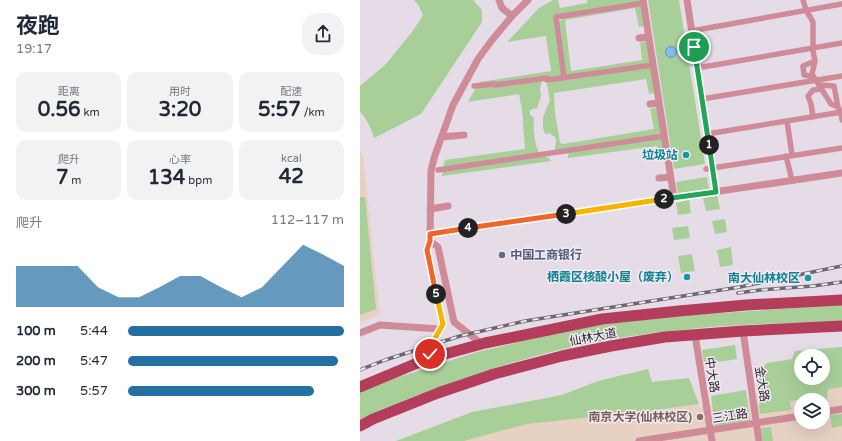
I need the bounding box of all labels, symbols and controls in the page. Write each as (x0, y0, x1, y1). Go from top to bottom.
text: 夜跑 (16, 13, 60, 39)
button: share (302, 13, 344, 55)
pin (677, 30, 711, 64)
icon: arrive (683, 36, 705, 58)
text: 19:17 (16, 41, 52, 57)
text: 距离 (58, 85, 80, 98)
text: 用时 (169, 85, 191, 98)
text: 配速 (280, 85, 302, 98)
text: 0.56 (38, 98, 81, 122)
text: 3:20 (159, 98, 201, 122)
text: 5:57 (258, 98, 301, 122)
text: km (81, 106, 100, 119)
text: /km (301, 106, 325, 119)
pin: 1 (699, 135, 719, 155)
text: 1 (706, 138, 712, 151)
place label: 垃圾站 (642, 148, 678, 162)
marker: 垃圾站 (681, 150, 691, 160)
text: kcal (281, 152, 302, 165)
text: 爬升 (58, 153, 80, 166)
text: 心率 (169, 153, 191, 166)
text: 42 (279, 165, 304, 189)
text: 7 (56, 166, 68, 190)
text: 134 (148, 166, 185, 190)
text: m (68, 174, 81, 187)
text: bpm (185, 174, 212, 187)
pin: 2 (654, 189, 674, 209)
text: 2 (661, 192, 667, 205)
pin: 3 (556, 204, 576, 224)
text: 3 (563, 207, 569, 220)
text: 112–117 m (271, 212, 344, 228)
text: 爬升 (16, 215, 42, 231)
pin: 4 (458, 218, 478, 238)
text: 4 (465, 221, 471, 234)
place label: 中国工商银行 (510, 248, 582, 262)
marker: 中国工商银行 (497, 250, 507, 260)
place label: 栖霞区核酸小屋（废弃） (547, 270, 679, 284)
place label: 南大仙林校区 (728, 271, 800, 285)
marker: 栖霞区核酸小屋（废弃） (682, 272, 692, 282)
marker: 南大仙林校区 (803, 273, 813, 283)
pin: 5 (426, 284, 446, 304)
text: 5 (433, 287, 439, 300)
text: 100 m (16, 323, 56, 339)
text: 5:44 (80, 323, 108, 339)
street label: 仙林大道 (568, 326, 618, 348)
pin (413, 337, 447, 371)
icon: check (419, 343, 441, 365)
map controls (794, 349, 830, 429)
button: locate (794, 349, 830, 385)
text: 200 m (16, 353, 56, 369)
text: 5:47 (80, 353, 108, 369)
street label: 中大路 (702, 356, 722, 394)
street label: 金大路 (752, 365, 772, 403)
text: 300 m (16, 383, 56, 399)
text: 5:57 (80, 383, 108, 399)
button: layers (794, 393, 830, 429)
street label: 三江路 (711, 406, 749, 426)
place label: 南京大学(仙林校区) (589, 410, 692, 424)
marker: 南京大学(仙林校区) (695, 412, 705, 422)

